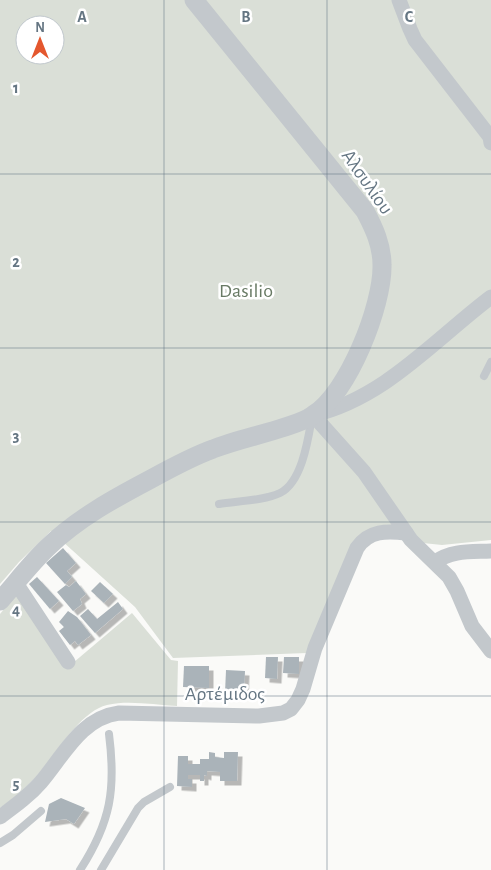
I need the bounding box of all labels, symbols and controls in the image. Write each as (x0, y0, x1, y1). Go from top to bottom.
text: A (77, 9, 87, 25)
text: B (241, 9, 251, 25)
text: C (405, 9, 414, 25)
north arrow (15, 15, 65, 65)
text: N (35, 21, 45, 35)
text: 1 (13, 80, 19, 96)
street label: Αλσυλίου (338, 146, 396, 218)
text: 2 (12, 254, 20, 270)
park label: Dasilio (219, 281, 273, 301)
text: 3 (13, 428, 20, 444)
text: 4 (12, 602, 20, 618)
street label: Αρτέμιδος (185, 684, 265, 704)
text: 5 (13, 776, 20, 792)

